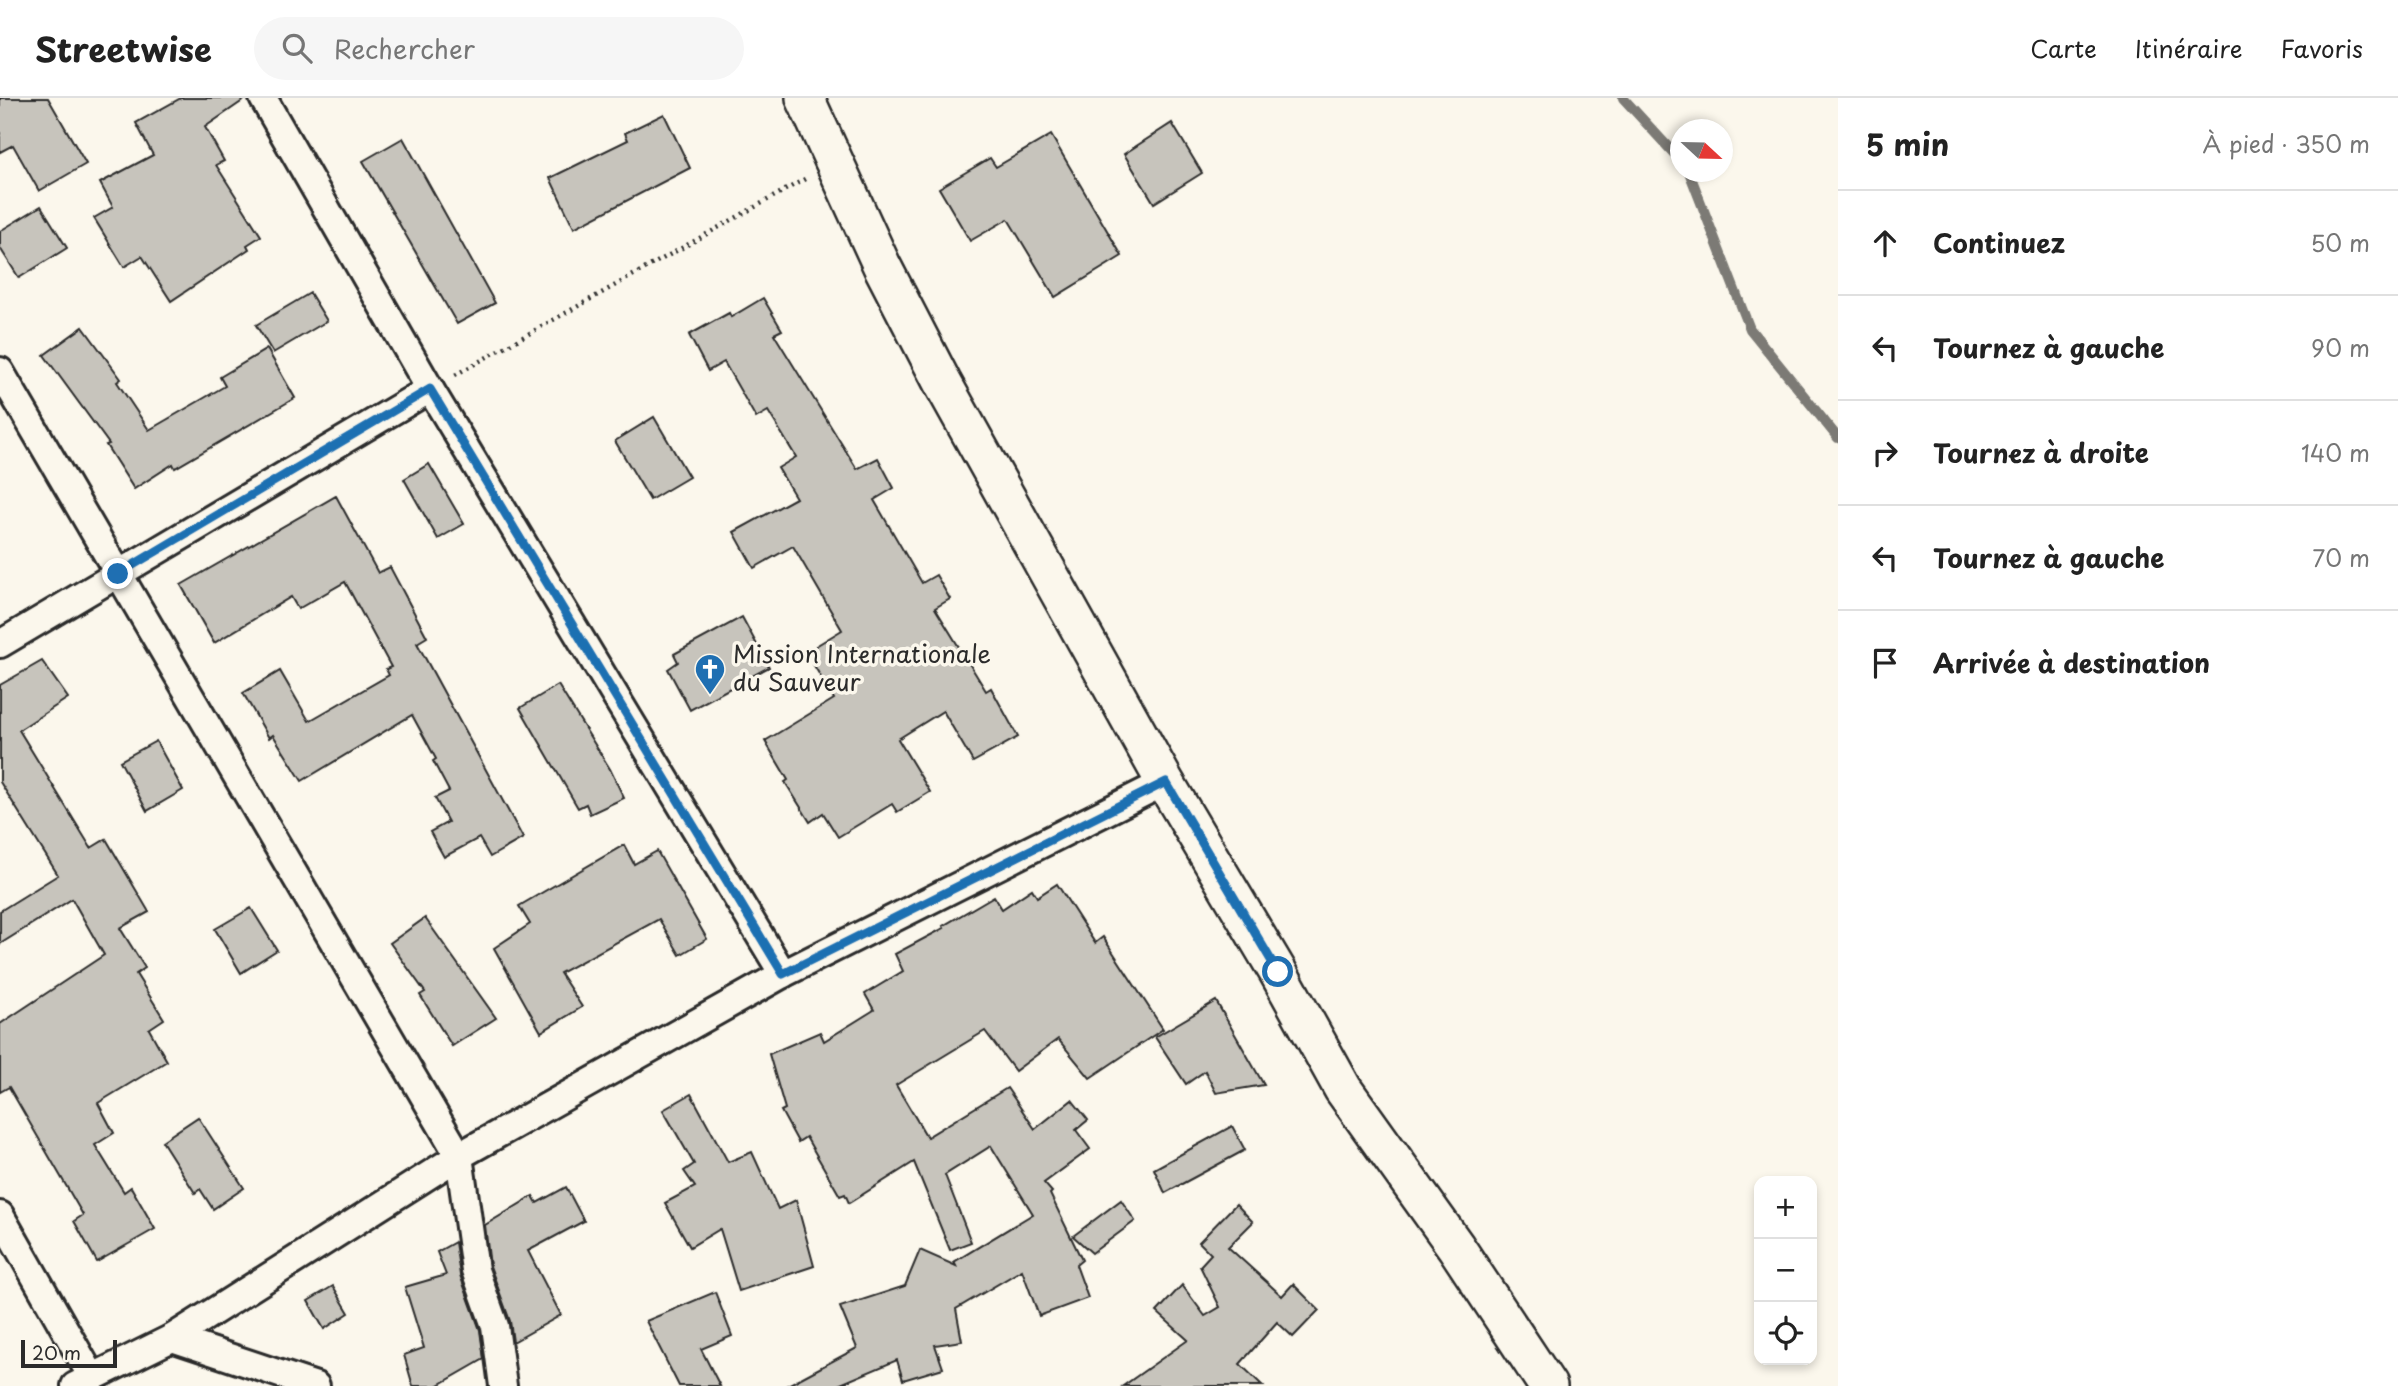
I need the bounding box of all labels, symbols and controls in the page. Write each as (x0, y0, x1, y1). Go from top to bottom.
search box (254, 17, 744, 80)
text: Streetwise (35, 23, 212, 73)
icon: search (278, 29, 316, 67)
text: Rechercher (334, 29, 475, 68)
text: Carte (2030, 30, 2097, 66)
text: Itinéraire (2135, 30, 2243, 66)
text: Favoris (2281, 30, 2363, 66)
north arrow (1670, 119, 1733, 182)
text: 5 min (1866, 121, 1949, 166)
text: À pied · 350 m (2203, 126, 2370, 161)
text: Continuez (1933, 223, 2065, 262)
icon: ahead (1866, 224, 1904, 262)
text: 50 m (2310, 225, 2370, 260)
text: Tournez à gauche (1933, 328, 2164, 367)
icon: left (1866, 329, 1904, 367)
text: 90 m (2311, 330, 2370, 365)
text: Tournez à droite (1933, 433, 2149, 472)
icon: right (1866, 434, 1904, 472)
text: 140 m (2301, 435, 2370, 470)
text: Tournez à gauche (1933, 538, 2164, 577)
icon: left (1866, 539, 1904, 577)
text: 70 m (2312, 540, 2370, 575)
route end (102, 558, 133, 589)
place label: Mission Internationale du Sauveur (733, 635, 991, 699)
text: Arrivée à destination (1933, 643, 2210, 682)
icon: arrive (1866, 644, 1904, 682)
church icon: Mission Internationale du Sauveur (693, 652, 727, 696)
route start (1262, 956, 1293, 987)
map controls (1754, 1176, 1817, 1365)
button: + (1754, 1176, 1817, 1239)
button: − (1754, 1239, 1817, 1302)
button: locate (1754, 1302, 1817, 1365)
scale bar (21, 1337, 117, 1369)
text: 20 m (32, 1338, 81, 1366)

